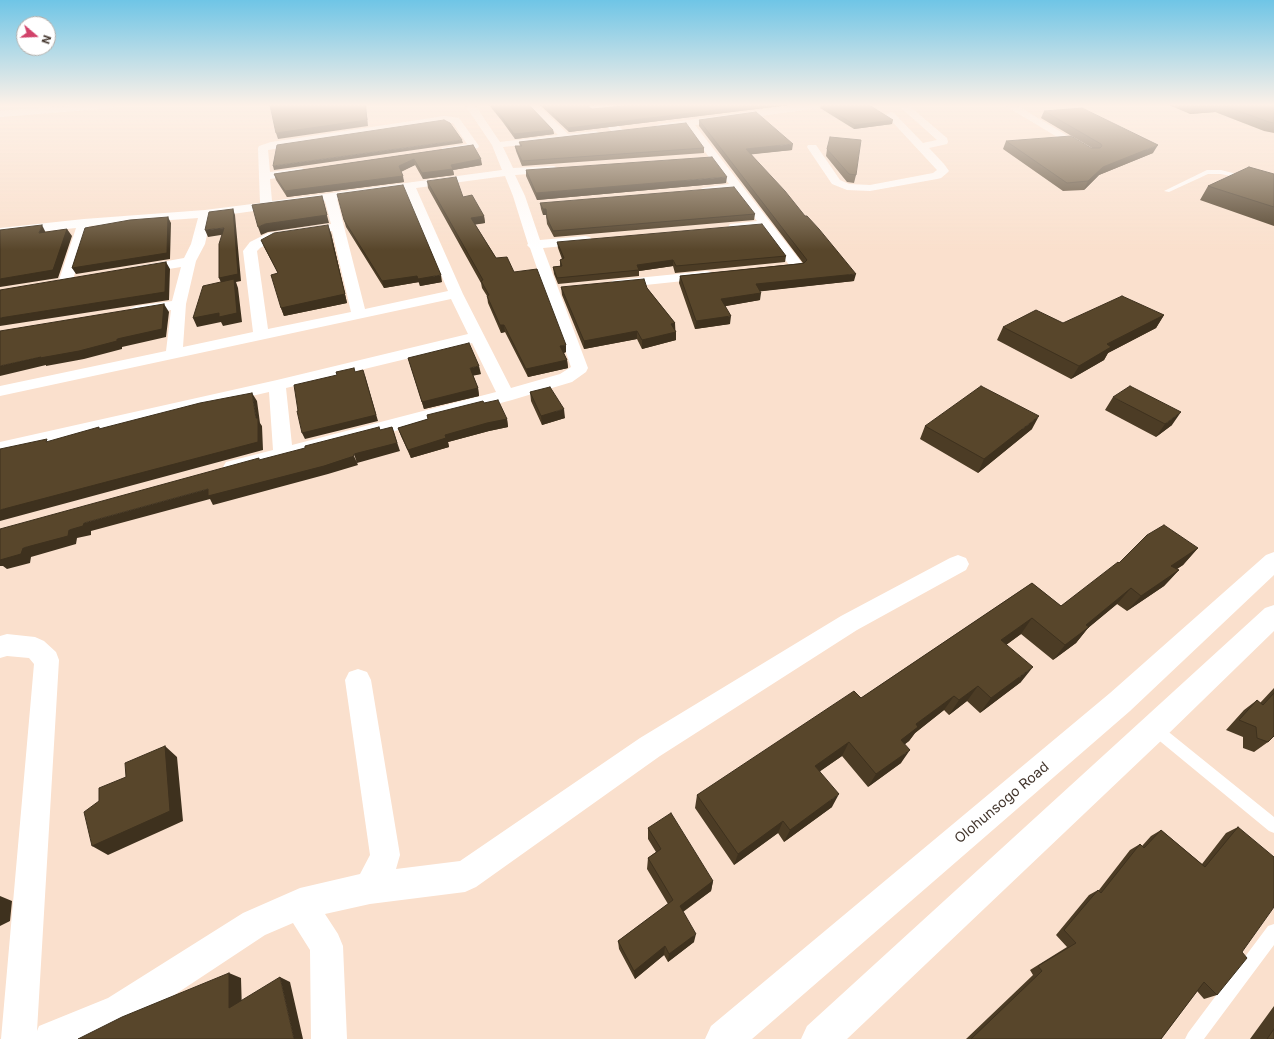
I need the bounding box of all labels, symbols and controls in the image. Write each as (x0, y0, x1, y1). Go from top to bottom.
north arrow (16, 16, 56, 56)
text: N (38, 33, 54, 46)
street label: Olohunsogo Road (951, 759, 1053, 847)

